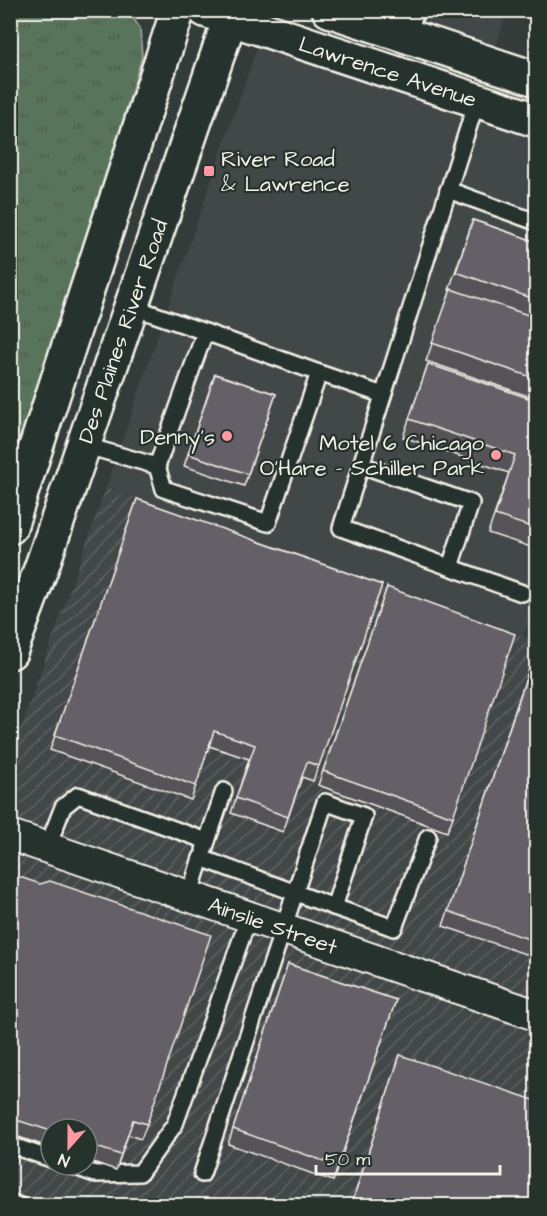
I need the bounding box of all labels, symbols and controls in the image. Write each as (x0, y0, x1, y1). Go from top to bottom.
street label: Lawrence Avenue (295, 29, 481, 116)
place label: River Road & Lawrence (221, 144, 350, 200)
marker: River Road & Lawrence (202, 164, 216, 178)
street label: Des Plaines River Road (71, 216, 176, 447)
place label: Denny's (140, 422, 215, 454)
place label: Motel 6 Chicago O'Hare - Schiller Park (260, 428, 485, 484)
marker: Denny's (220, 429, 234, 443)
marker: Motel 6 Chicago O'Hare - Schiller Park (489, 448, 503, 462)
street label: Ainslie Street (204, 890, 341, 963)
north arrow (39, 1117, 99, 1177)
scale bar (316, 1138, 500, 1176)
text: 50 m (325, 1147, 370, 1172)
text: N (55, 1148, 73, 1172)

